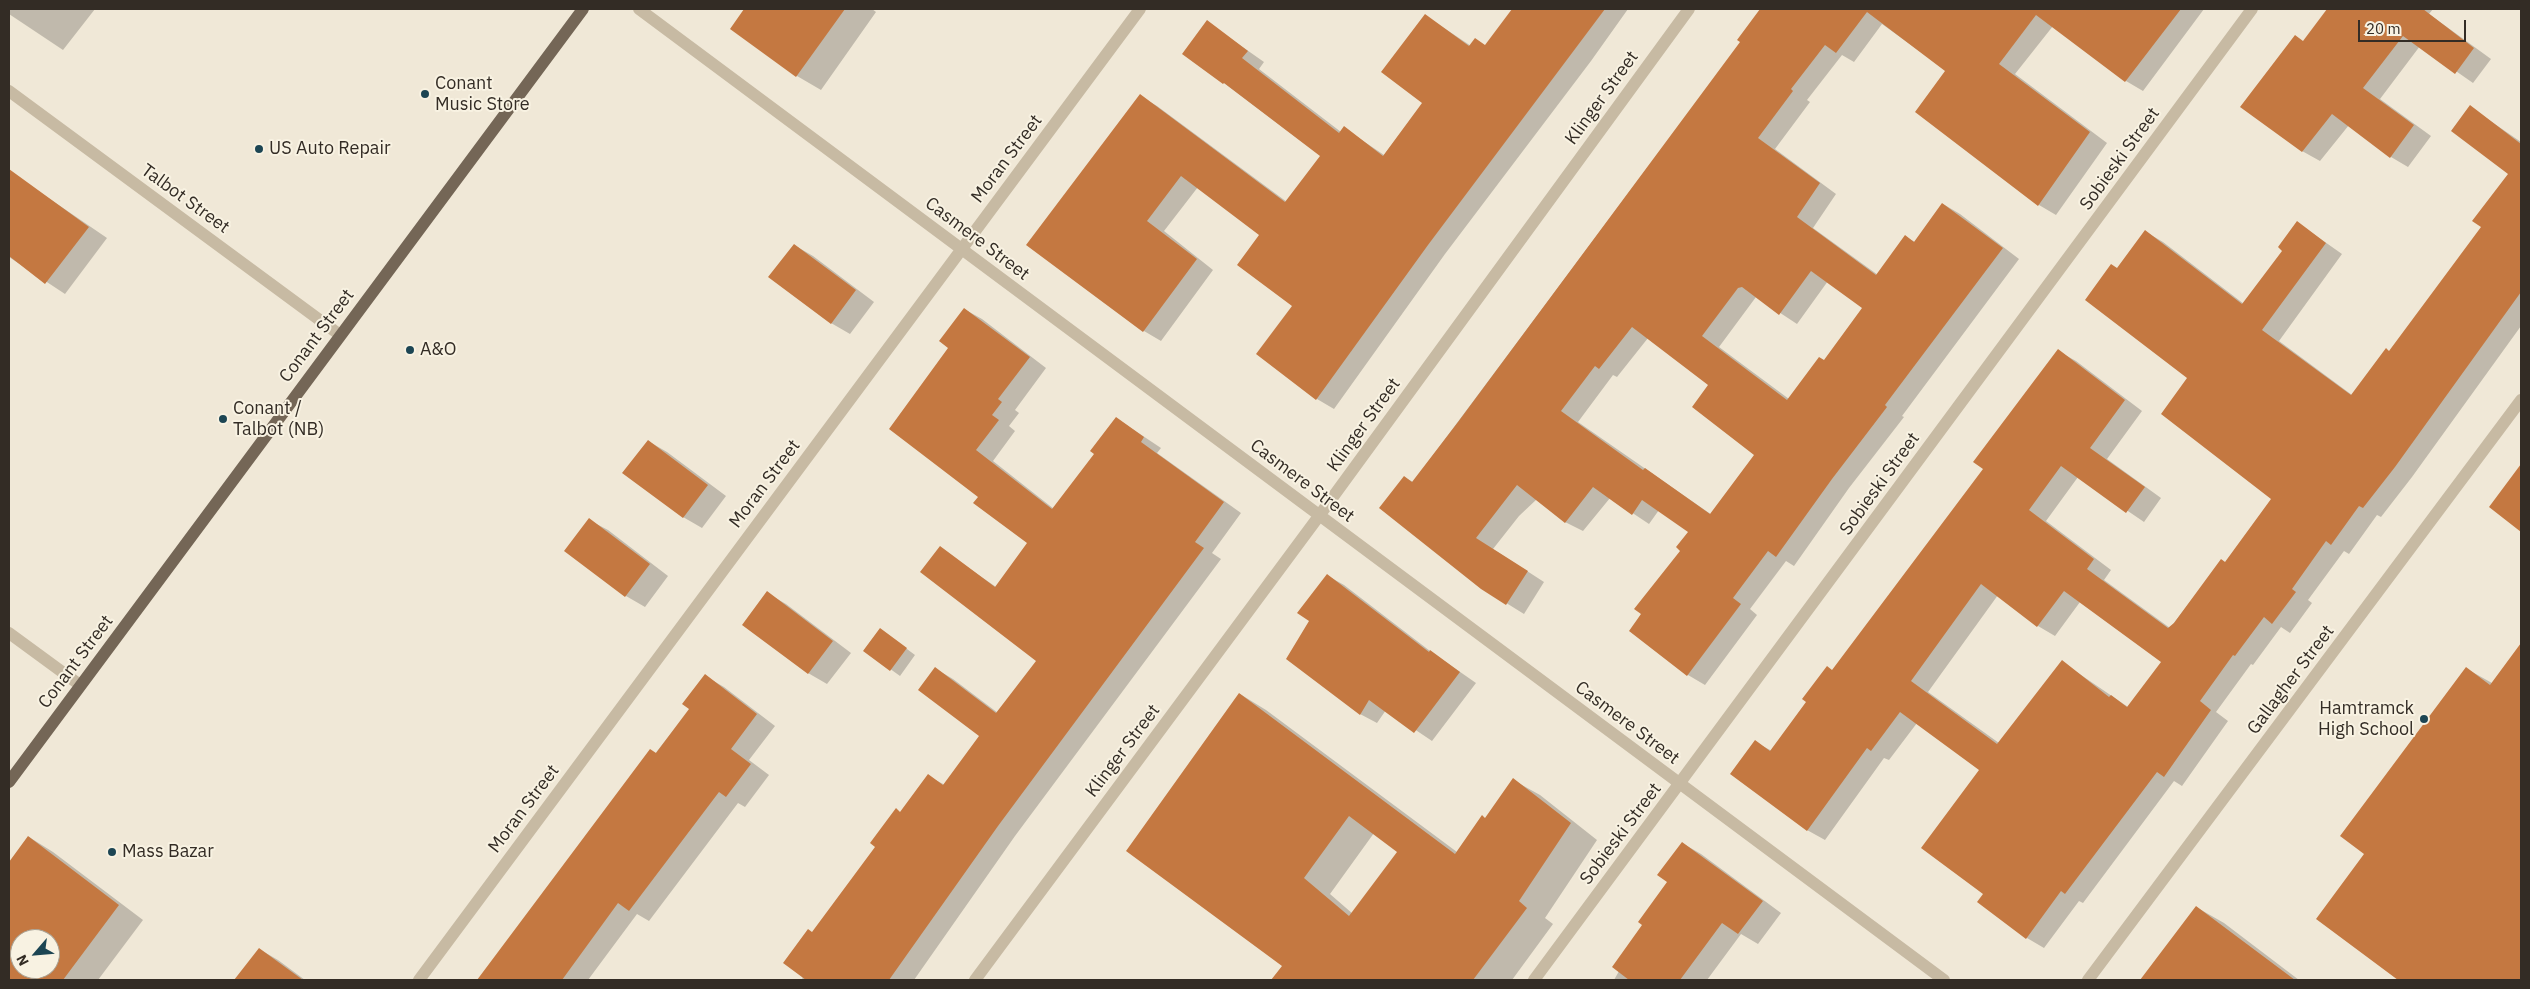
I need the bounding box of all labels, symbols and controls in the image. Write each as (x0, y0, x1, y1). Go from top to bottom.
scale bar (2360, 10, 2468, 42)
text: 20 m (2366, 19, 2401, 38)
street label: Klinger Street (1561, 47, 1643, 149)
place label: Conant Music Store (435, 73, 530, 116)
marker: Conant Music Store (419, 88, 431, 100)
street label: Sobieski Street (2075, 103, 2165, 215)
street label: Moran Street (967, 111, 1047, 207)
place label: US Auto Repair (269, 138, 391, 160)
marker: US Auto Repair (253, 143, 265, 155)
street label: Talbot Street (137, 160, 233, 238)
street label: Casmere Street (921, 193, 1033, 285)
street label: Conant Street (275, 285, 359, 387)
place label: A&O (420, 339, 457, 361)
marker: A&O (404, 344, 416, 356)
street label: Klinger Street (1323, 374, 1405, 476)
place label: Conant / Talbot (NB) (233, 398, 324, 440)
marker: Conant / Talbot (NB) (217, 413, 229, 425)
street label: Sobieski Street (1835, 428, 1925, 540)
street label: Casmere Street (1246, 435, 1358, 527)
street label: Moran Street (725, 436, 805, 532)
street label: Conant Street (34, 611, 118, 713)
street label: Gallagher Street (2243, 621, 2339, 739)
street label: Casmere Street (1571, 677, 1683, 769)
place label: Hamtramck High School (2318, 698, 2414, 741)
street label: Klinger Street (1081, 700, 1165, 802)
marker: Hamtramck High School (2418, 713, 2430, 725)
street label: Moran Street (484, 761, 564, 857)
street label: Sobieski Street (1576, 779, 1666, 889)
place label: Mass Bazar (122, 841, 214, 863)
marker: Mass Bazar (106, 846, 118, 858)
north arrow (10, 929, 60, 979)
text: N (12, 952, 33, 969)

